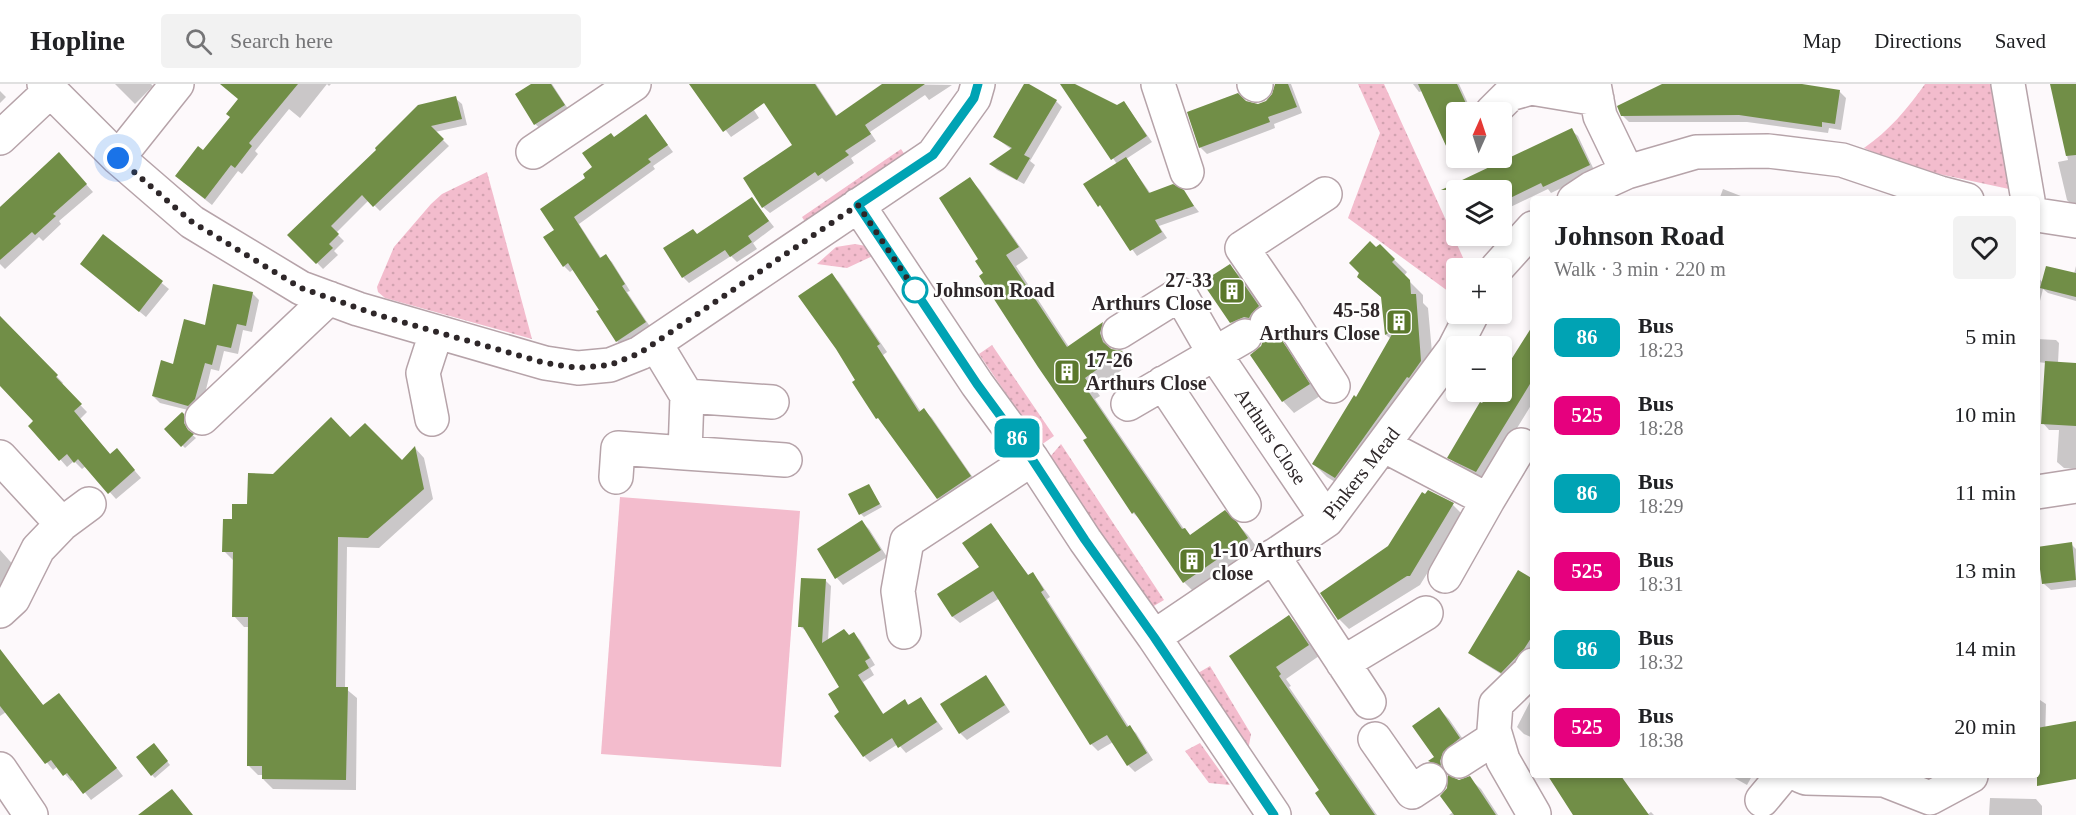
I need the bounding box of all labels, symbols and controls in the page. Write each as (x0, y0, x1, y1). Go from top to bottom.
search box (161, 14, 581, 68)
text: Hopline (30, 25, 125, 56)
icon: search (182, 25, 215, 58)
text: Search here (230, 28, 333, 53)
text: Map (1803, 29, 1841, 53)
text: Directions (1874, 29, 1962, 53)
text: Saved (1995, 29, 2046, 53)
north arrow (1446, 102, 1512, 168)
map controls (1446, 102, 1512, 402)
your location (103, 143, 133, 173)
button: layers (1446, 180, 1512, 246)
button: heart (1953, 216, 2016, 279)
text: Johnson Road (1554, 220, 1724, 251)
button: + (1446, 258, 1512, 324)
text: Walk · 3 min · 220 m (1554, 258, 1726, 280)
place label: 27-33 Arthurs Close (1091, 269, 1212, 314)
building icon: 27-33 Arthurs Close (1217, 276, 1247, 306)
marker: Johnson Road (902, 277, 928, 303)
place label: Johnson Road (933, 279, 1055, 301)
place label: 45-58 Arthurs Close (1259, 299, 1380, 344)
building icon: 45-58 Arthurs Close (1384, 307, 1414, 337)
text: Bus (1638, 313, 1673, 338)
text: 5 min (1965, 324, 2016, 349)
text: 86 (1577, 325, 1598, 349)
button: − (1446, 336, 1512, 402)
text: 18:23 (1638, 339, 1684, 361)
place label: 17-26 Arthurs Close (1086, 349, 1207, 394)
building icon: 17-26 Arthurs Close (1052, 357, 1082, 387)
street label: Arthurs Close (1231, 384, 1311, 489)
text: Bus (1638, 391, 1673, 416)
text: 10 min (1954, 402, 2016, 427)
text: 525 (1571, 403, 1603, 427)
text: 18:28 (1638, 417, 1684, 439)
line badge: 86 (990, 418, 1044, 458)
street label: Pinkers Mead (1318, 423, 1404, 523)
text: 86 (1007, 426, 1028, 450)
text: Bus (1638, 469, 1673, 494)
text: 11 min (1955, 480, 2016, 505)
text: 86 (1577, 481, 1598, 505)
text: 18:29 (1638, 495, 1684, 517)
place label: 1-10 Arthurs close (1212, 539, 1322, 584)
building icon: 1-10 Arthurs close (1177, 546, 1207, 576)
text: Bus (1638, 547, 1673, 572)
text: 13 min (1954, 558, 2016, 583)
text: 525 (1571, 559, 1603, 583)
text: 18:31 (1638, 573, 1684, 595)
text: Bus (1638, 625, 1673, 650)
text: 14 min (1954, 636, 2016, 661)
text: 86 (1577, 637, 1598, 661)
text: 18:32 (1638, 651, 1684, 673)
text: Bus (1638, 703, 1673, 728)
text: 20 min (1954, 714, 2016, 739)
text: 525 (1571, 715, 1603, 739)
text: 18:38 (1638, 729, 1684, 751)

